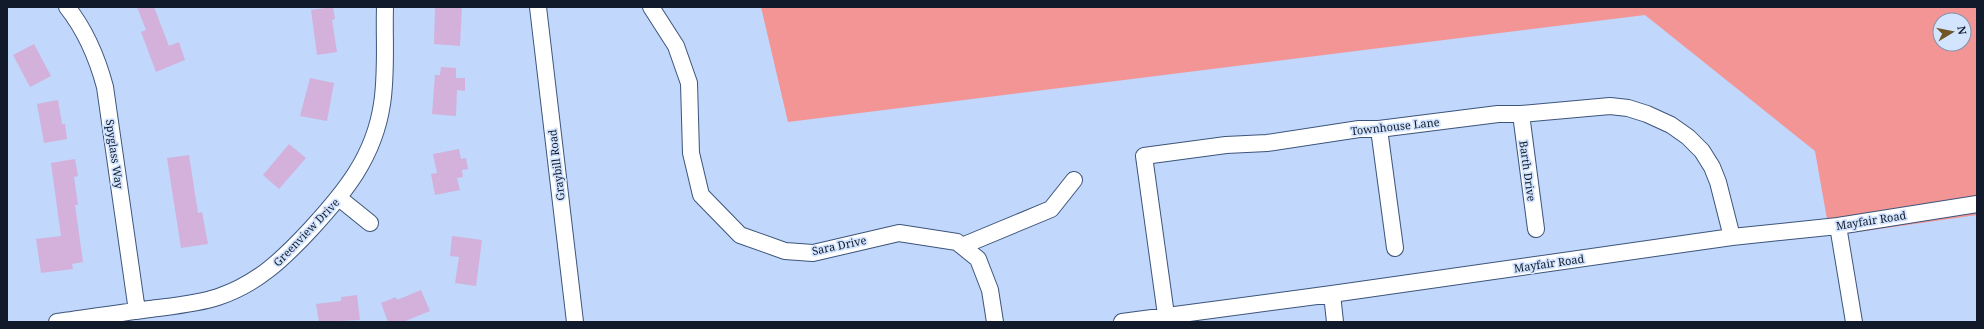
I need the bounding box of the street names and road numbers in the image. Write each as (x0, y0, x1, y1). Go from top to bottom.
street label: Townhouse Lane (1350, 114, 1440, 138)
street label: Spyglass Way (103, 118, 127, 190)
street label: Graybill Road (544, 128, 568, 201)
street label: Barth Drive (1516, 140, 1540, 202)
street label: Greenview Drive (270, 195, 342, 269)
street label: Mayfair Road (1835, 207, 1907, 233)
street label: Sara Drive (810, 232, 868, 258)
street label: Mayfair Road (1513, 251, 1585, 275)

